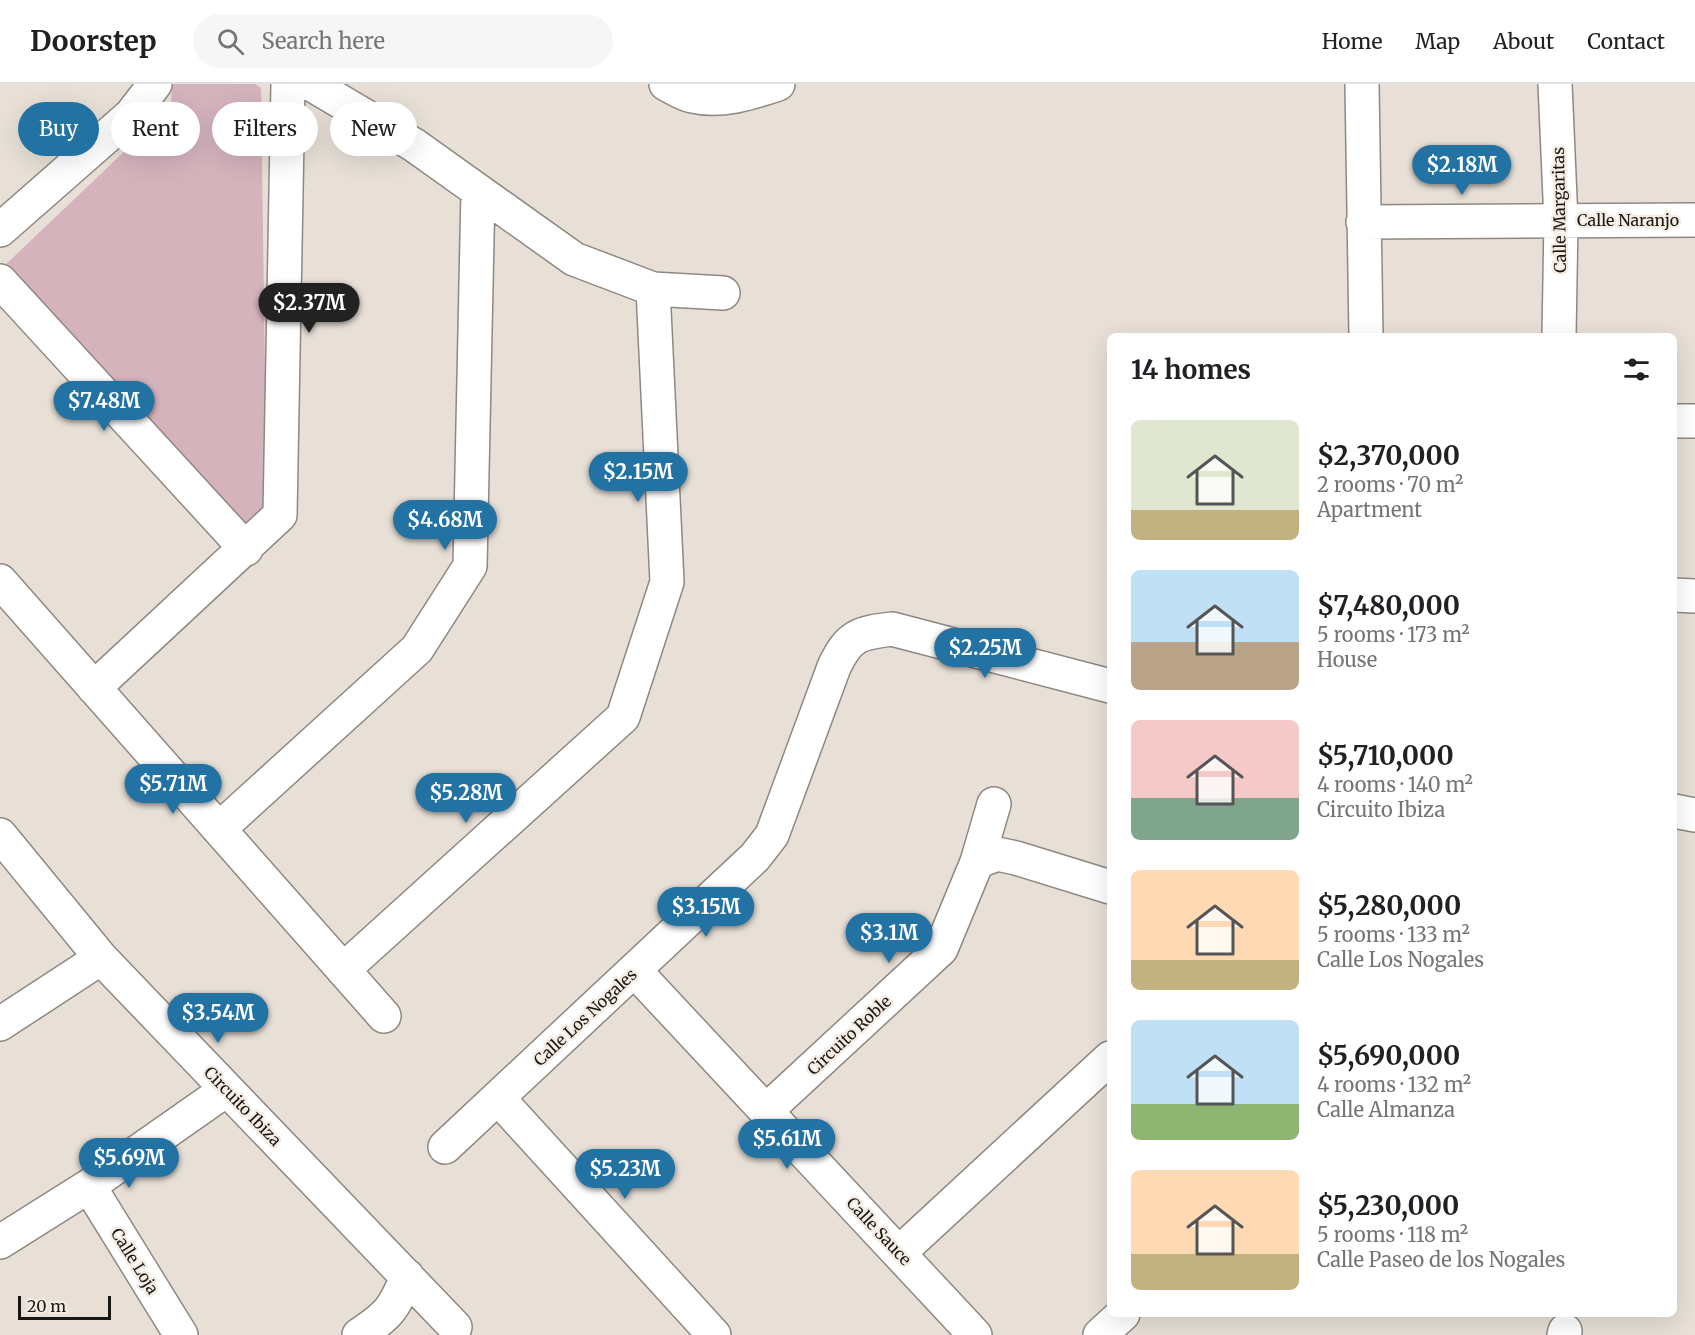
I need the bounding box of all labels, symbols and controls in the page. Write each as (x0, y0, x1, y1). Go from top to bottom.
search box (193, 14, 613, 68)
text: Doorstep (30, 23, 157, 59)
icon: search (214, 25, 247, 58)
text: Search here (262, 27, 385, 55)
text: Home (1322, 28, 1382, 55)
text: Map (1415, 28, 1460, 55)
text: About (1493, 28, 1554, 55)
text: Contact (1587, 28, 1665, 55)
chip: Buy (18, 102, 99, 156)
chip: Rent (111, 102, 200, 156)
chip: Filters (212, 102, 318, 156)
chip: New (330, 102, 417, 156)
pin: $2.18M (1413, 145, 1511, 196)
street label: Calle Margaritas (1548, 147, 1570, 273)
text: $2.18M (1426, 152, 1498, 177)
street label: Calle Naranjo (1577, 210, 1679, 230)
pin: $2.37M (260, 283, 358, 334)
text: $2.37M (273, 290, 345, 315)
text: 14 homes (1131, 353, 1251, 386)
icon: filters (1620, 353, 1653, 386)
pin: $7.48M (55, 381, 153, 432)
text: $7.48M (68, 388, 140, 413)
text: $2,370,000 (1317, 439, 1460, 472)
icon: home (1179, 444, 1251, 516)
pin: $2.15M (589, 452, 687, 503)
text: $2.15M (603, 459, 673, 484)
text: 2 rooms · 70 m² (1317, 472, 1463, 497)
text: Apartment (1317, 497, 1422, 522)
pin: $4.68M (396, 500, 494, 551)
text: $4.68M (407, 507, 483, 532)
text: $7,480,000 (1317, 589, 1460, 622)
icon: home (1179, 594, 1251, 666)
text: 5 rooms · 173 m² (1317, 622, 1470, 647)
pin: $2.25M (936, 628, 1034, 679)
text: $2.25M (948, 635, 1022, 660)
text: House (1317, 647, 1377, 672)
text: $5,710,000 (1317, 739, 1454, 772)
icon: home (1179, 744, 1251, 816)
pin: $5.71M (124, 764, 222, 815)
text: $5.71M (139, 771, 207, 796)
text: 4 rooms · 140 m² (1317, 772, 1473, 797)
pin: $5.28M (417, 773, 515, 824)
text: $5.28M (429, 780, 503, 805)
text: Circuito Ibiza (1317, 797, 1445, 822)
pin: $3.15M (657, 887, 755, 938)
text: $5,280,000 (1317, 889, 1461, 922)
text: $3.15M (671, 894, 741, 919)
icon: home (1179, 894, 1251, 966)
pin: $3.1M (847, 913, 931, 964)
text: $3.1M (860, 920, 918, 945)
text: 5 rooms · 133 m² (1317, 922, 1470, 947)
text: Calle Los Nogales (1317, 947, 1484, 972)
street label: Calle Los Nogales (529, 964, 641, 1070)
street label: Circuito Roble (803, 991, 895, 1079)
pin: $3.54M (169, 993, 267, 1044)
text: $3.54M (181, 1000, 255, 1025)
text: $5,690,000 (1317, 1039, 1460, 1072)
icon: home (1179, 1044, 1251, 1116)
street label: Circuito Ibiza (200, 1062, 286, 1150)
text: 4 rooms · 132 m² (1317, 1072, 1471, 1097)
text: Calle Almanza (1317, 1097, 1455, 1122)
pin: $5.61M (738, 1119, 836, 1170)
text: $5.61M (752, 1126, 822, 1151)
pin: $5.69M (80, 1138, 178, 1189)
text: $5.69M (93, 1145, 165, 1170)
pin: $5.23M (576, 1149, 674, 1200)
text: $5.23M (589, 1156, 661, 1181)
text: $5,230,000 (1317, 1189, 1459, 1222)
street label: Calle Sauce (842, 1193, 916, 1269)
icon: home (1179, 1194, 1251, 1266)
text: 5 rooms · 118 m² (1317, 1222, 1468, 1247)
street label: Calle Loja (107, 1224, 163, 1298)
text: Calle Paseo de los Nogales (1317, 1247, 1565, 1272)
scale bar (18, 1293, 111, 1320)
text: 20 m (27, 1296, 66, 1316)

